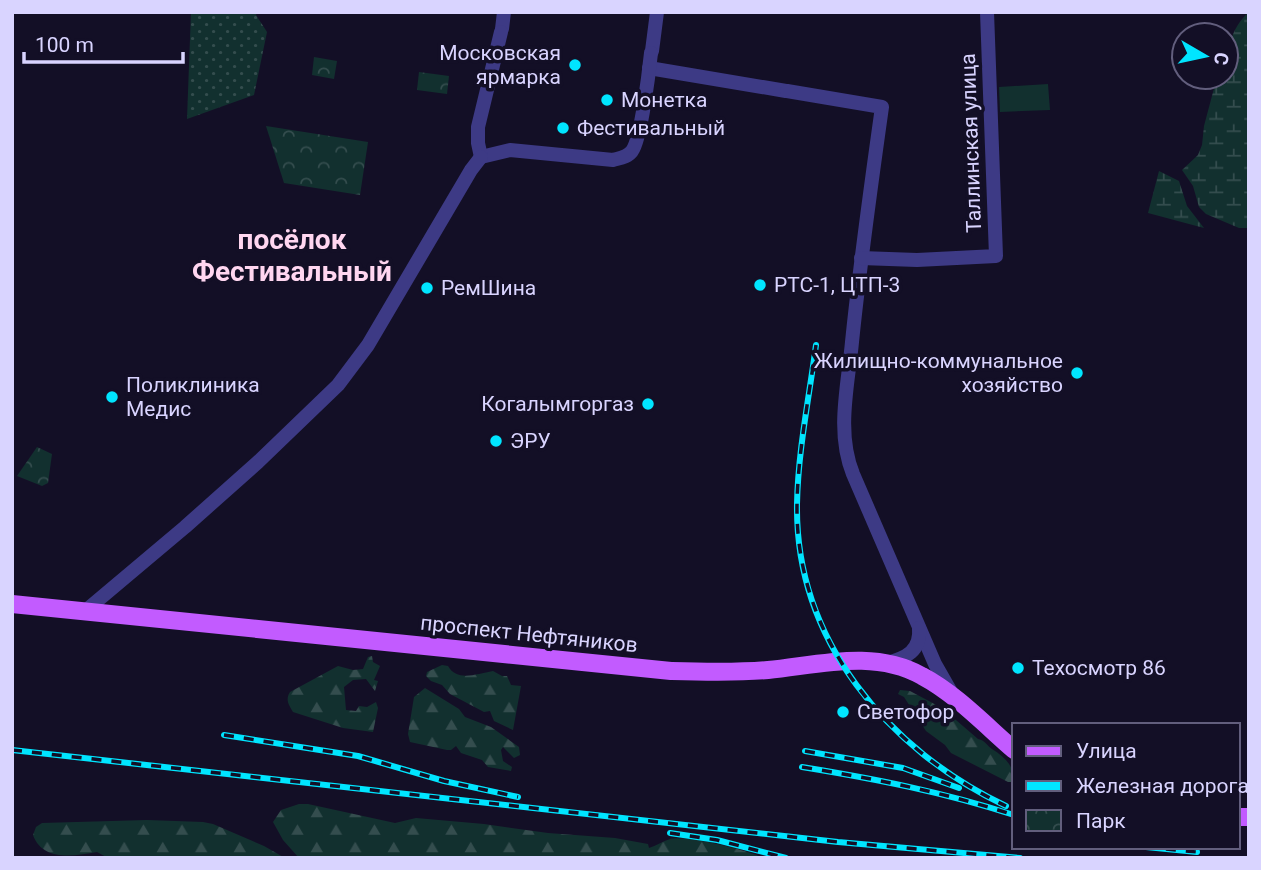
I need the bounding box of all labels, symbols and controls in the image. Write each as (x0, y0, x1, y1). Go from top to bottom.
scale bar (24, 21, 184, 65)
north arrow (1170, 21, 1240, 91)
text: 100 m (35, 33, 94, 57)
place label: Московская ярмарка (439, 41, 561, 89)
text: С (1209, 51, 1234, 67)
street label: Таллинская улица (956, 53, 986, 233)
marker: Московская ярмарка (567, 57, 583, 73)
place label: Монетка (621, 88, 707, 112)
marker: Монетка (599, 92, 615, 108)
place label: Фестивальный (577, 116, 725, 140)
marker: Фестивальный (555, 120, 571, 136)
district label: посёлок Фестивальный (192, 223, 392, 288)
place label: РТС-1, ЦТП-3 (774, 273, 900, 297)
place label: РемШина (441, 276, 536, 300)
marker: РТС-1, ЦТП-3 (752, 277, 768, 293)
marker: РемШина (419, 280, 435, 296)
place label: Жилищно-коммунальное хозяйство (814, 349, 1063, 397)
marker: Жилищно-коммунальное хозяйство (1069, 365, 1085, 381)
place label: Поликлиника Медис (126, 373, 260, 421)
marker: Поликлиника Медис (104, 389, 120, 405)
place label: Когалымгоргаз (481, 392, 634, 416)
marker: Когалымгоргаз (640, 396, 656, 412)
place label: ЭРУ (510, 429, 551, 453)
marker: ЭРУ (488, 433, 504, 449)
street label: проспект Нефтяников (419, 611, 639, 657)
place label: Техосмотр 86 (1032, 656, 1166, 680)
marker: Техосмотр 86 (1010, 660, 1026, 676)
place label: Светофор (857, 700, 954, 724)
marker: Светофор (835, 704, 851, 720)
legend (1012, 723, 1240, 849)
text: Улица (1076, 739, 1137, 763)
text: Железная дорога (1076, 774, 1249, 798)
text: Парк (1076, 809, 1126, 833)

